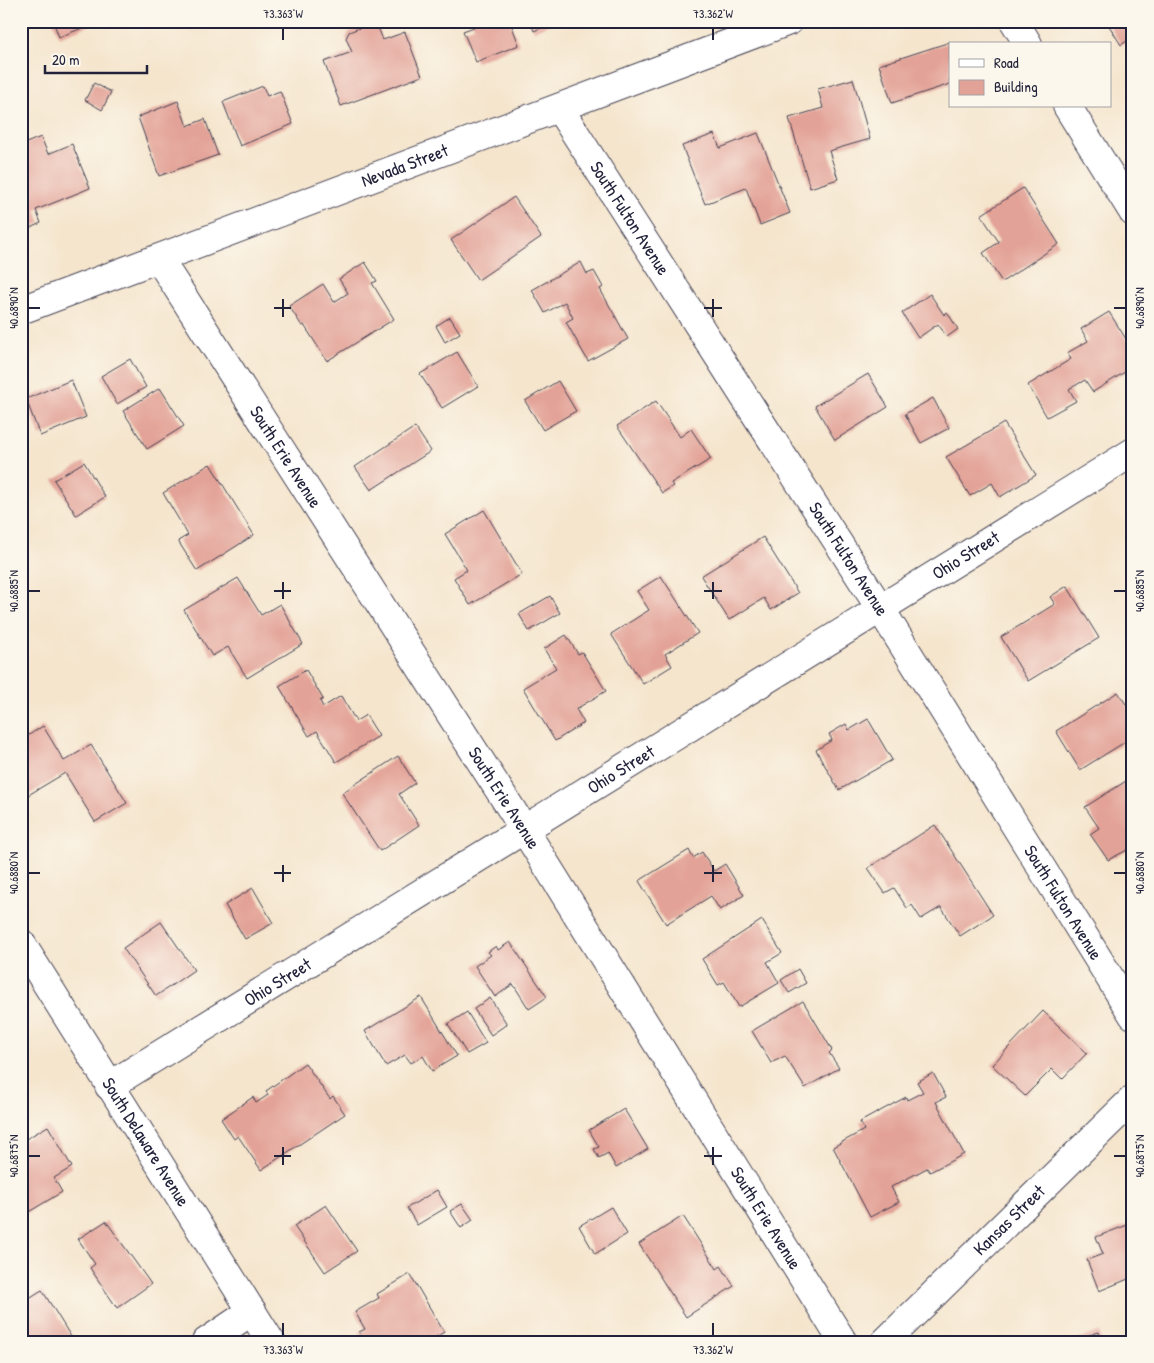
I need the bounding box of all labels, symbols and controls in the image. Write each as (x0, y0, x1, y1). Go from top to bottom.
text: 73.363°W (263, 5, 303, 22)
text: 73.362°W (693, 5, 734, 22)
scale bar (45, 42, 148, 74)
legend (949, 42, 1112, 108)
text: 20 m (52, 49, 79, 70)
text: Road (994, 52, 1019, 73)
text: Building (994, 76, 1038, 97)
street label: Nevada Street (357, 137, 452, 193)
street label: South Fulton Avenue (584, 156, 676, 280)
text: 40.6890°N (5, 287, 22, 329)
text: 40.6890°N (1131, 287, 1148, 329)
street label: South Erie Avenue (244, 401, 328, 512)
street label: South Fulton Avenue (803, 497, 895, 620)
street label: Ohio Street (927, 524, 1005, 585)
text: 40.6885°N (5, 570, 22, 612)
text: 40.6885°N (1131, 570, 1148, 612)
street label: Ohio Street (582, 738, 660, 800)
street label: South Erie Avenue (463, 742, 546, 854)
street label: South Fulton Avenue (1018, 840, 1109, 964)
text: 40.6880°N (5, 852, 22, 894)
text: 40.6880°N (1131, 852, 1148, 894)
street label: Ohio Street (239, 951, 317, 1012)
street label: South Delaware Avenue (96, 1073, 196, 1211)
text: 40.6875°N (5, 1135, 22, 1177)
text: 40.6875°N (1131, 1135, 1148, 1177)
street label: South Erie Avenue (725, 1162, 808, 1274)
street label: Kansas Street (967, 1178, 1051, 1261)
text: 73.363°W (263, 1341, 303, 1358)
text: 73.362°W (693, 1341, 734, 1358)

